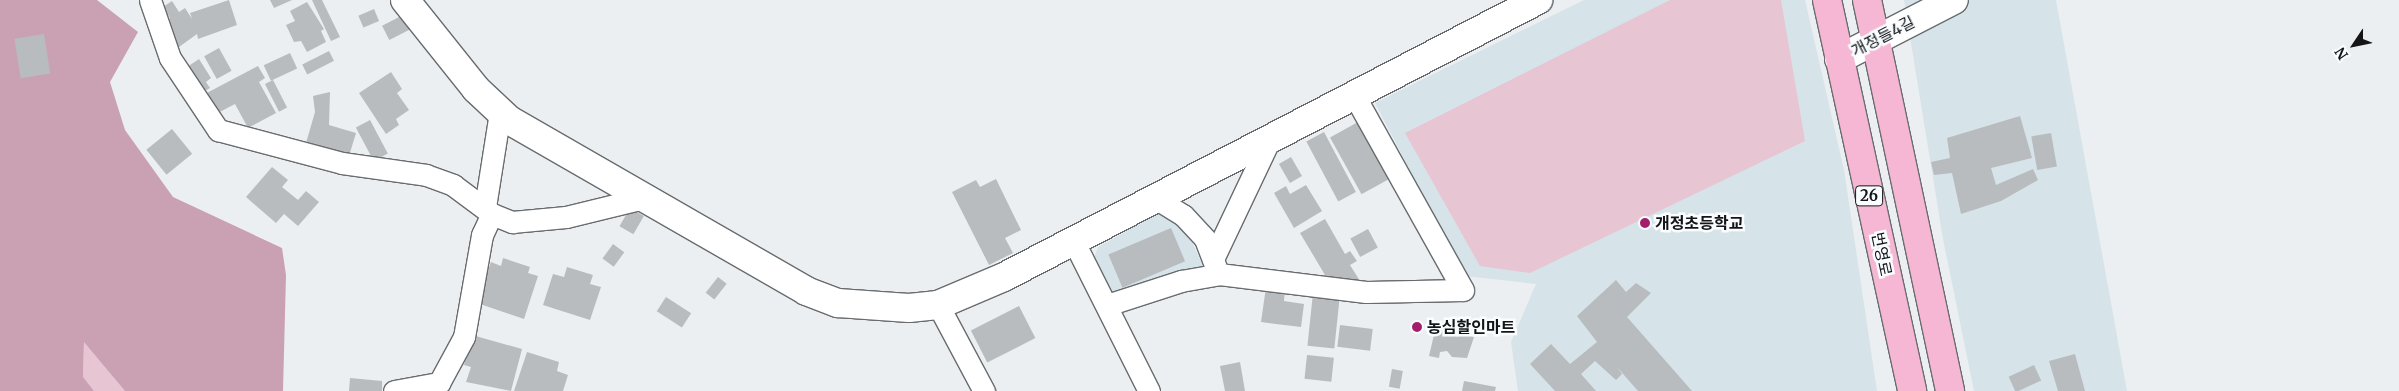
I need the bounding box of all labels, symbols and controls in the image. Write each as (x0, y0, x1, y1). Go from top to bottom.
street label: 개정들4길 (1848, 12, 1918, 60)
north arrow (2329, 20, 2379, 70)
text: N (2331, 44, 2352, 63)
road number: 26 (1854, 184, 1884, 208)
place label: 개정초등학교 (1655, 213, 1743, 233)
marker: 개정초등학교 (1639, 217, 1651, 229)
street label: 번영로 (1868, 230, 1896, 278)
place label: 농심할인마트 (1427, 317, 1515, 337)
marker: 농심할인마트 (1411, 321, 1423, 333)

